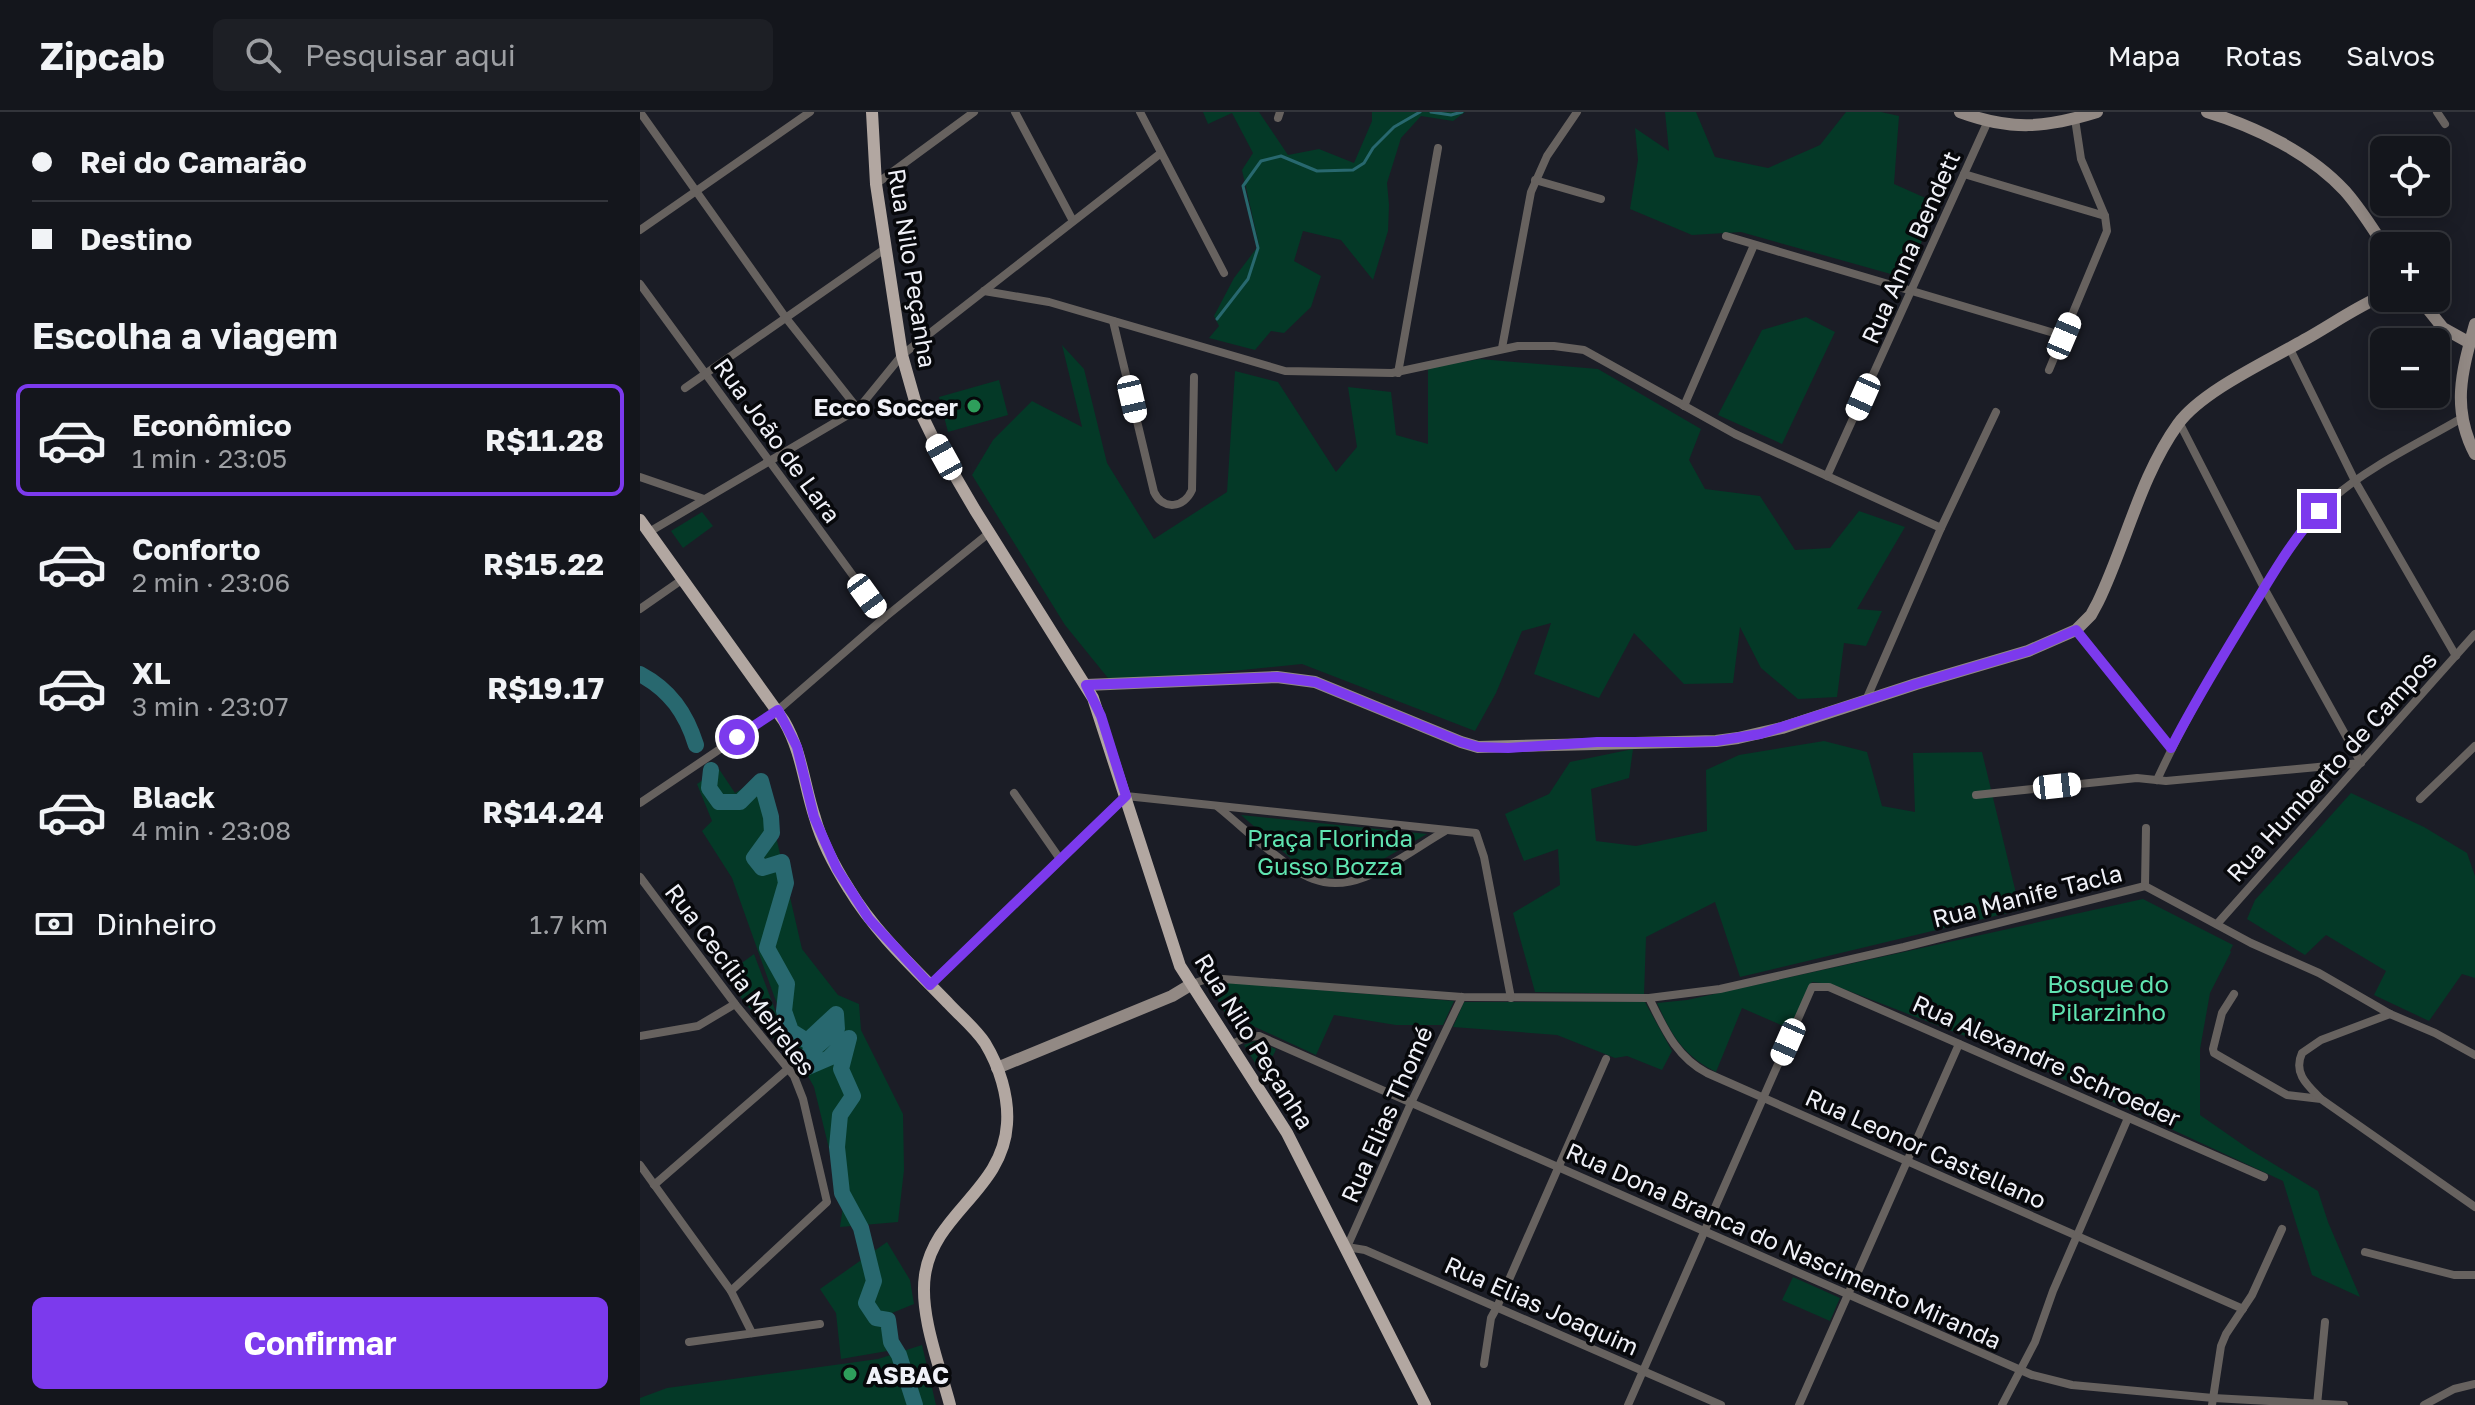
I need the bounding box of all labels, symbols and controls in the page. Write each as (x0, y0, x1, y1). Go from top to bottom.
search box (213, 19, 773, 91)
text: Zipcab (40, 33, 165, 78)
icon: search (241, 33, 285, 77)
text: Pesquisar aqui (305, 37, 516, 73)
text: Mapa (2108, 39, 2181, 72)
text: Rotas (2225, 39, 2302, 72)
text: Salvos (2346, 39, 2435, 72)
map controls (2370, 136, 2450, 408)
button: locate (2370, 136, 2450, 216)
text: Rei do Camarão (80, 144, 307, 180)
street label: Rua Anna Bendett (1855, 146, 1965, 348)
street label: Rua Nilo Peçanha (883, 166, 943, 370)
text: Destino (80, 221, 192, 257)
button: + (2370, 232, 2450, 312)
car (2044, 309, 2084, 363)
text: Escolha a viagem (32, 314, 338, 357)
button: − (2370, 328, 2450, 408)
street label: Rua João de Lara (709, 352, 847, 528)
car (1842, 370, 1884, 424)
car (1115, 373, 1149, 425)
place label: Ecco Soccer (814, 392, 958, 421)
marker: Ecco Soccer (965, 397, 983, 415)
icon: car (36, 404, 108, 476)
text: Econômico (132, 407, 292, 443)
text: R$11.28 (485, 422, 604, 458)
car (922, 430, 966, 484)
text: 1 min · 23:05 (132, 443, 287, 474)
route end (2301, 493, 2337, 529)
icon: car (36, 528, 108, 600)
text: Conforto (132, 531, 261, 567)
text: R$15.22 (483, 546, 604, 582)
text: 2 min · 23:06 (132, 567, 290, 598)
car (843, 570, 891, 622)
street label: Rua Humberto de Campos (2220, 645, 2442, 887)
icon: car (36, 652, 108, 724)
text: XL (132, 655, 171, 691)
text: R$19.17 (487, 670, 604, 706)
text: 3 min · 23:07 (132, 691, 288, 722)
route start (719, 719, 755, 755)
car (2032, 772, 2082, 800)
icon: car (36, 776, 108, 848)
text: Black (132, 779, 215, 815)
text: R$14.24 (482, 794, 604, 830)
text: 4 min · 23:08 (132, 815, 291, 846)
park label: Praça Florinda Gusso Bozza (1247, 823, 1413, 880)
street label: Rua Manife Tacla (1929, 857, 2125, 933)
street label: Rua Cecília Meireles (660, 878, 822, 1080)
icon: cash (32, 902, 76, 946)
text: Dinheiro (96, 906, 217, 942)
text: 1.7 km (530, 909, 608, 940)
street label: Rua Nilo Peçanha (1189, 948, 1321, 1134)
park label: Bosque do Pilarzinho (2047, 969, 2169, 1026)
street label: Rua Alexandre Schroeder (1909, 988, 2185, 1132)
car (1767, 1015, 1809, 1069)
street label: Rua Elias Thomé (1334, 1021, 1438, 1207)
street label: Rua Leonor Castellano (1801, 1082, 2051, 1214)
street label: Rua Dona Branca do Nascimento Miranda (1562, 1135, 2006, 1355)
street label: Rua Elias Joaquim (1441, 1249, 1643, 1361)
button: Confirmar (32, 1297, 608, 1389)
place label: ASBAC (866, 1360, 949, 1389)
marker: ASBAC (841, 1365, 859, 1383)

